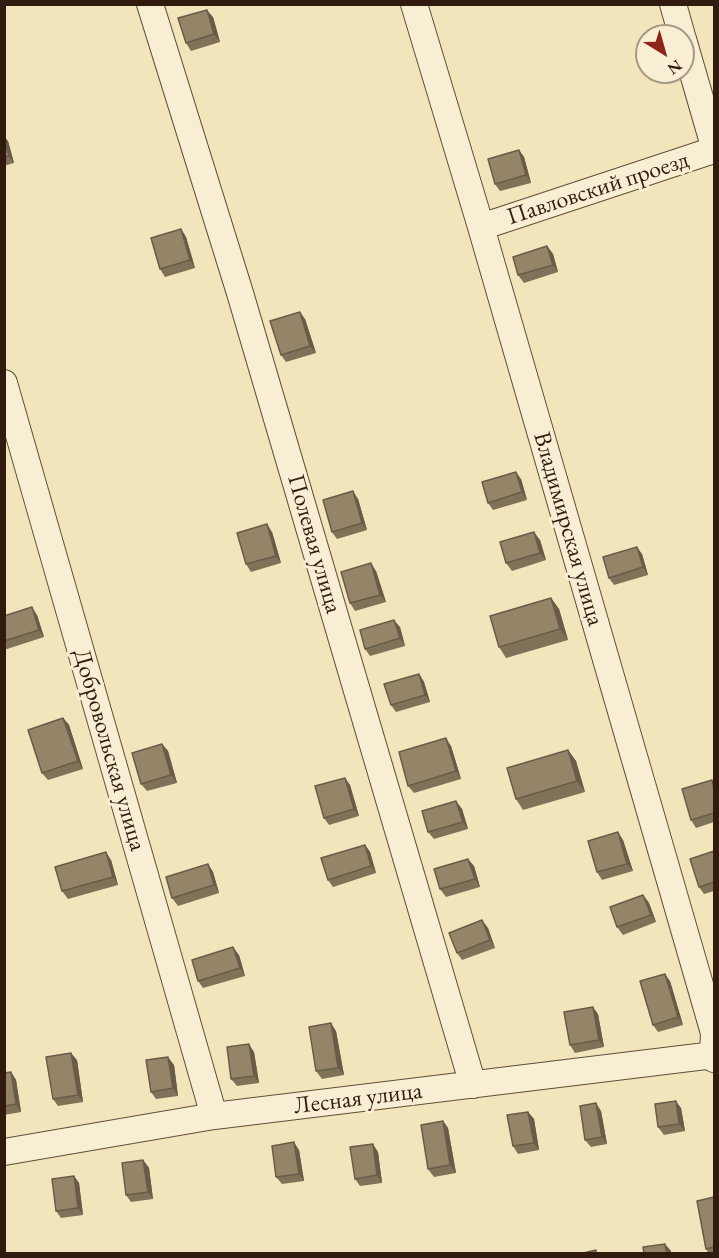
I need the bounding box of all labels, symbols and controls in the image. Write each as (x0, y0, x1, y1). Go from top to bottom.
north arrow (635, 24, 695, 84)
text: N (663, 55, 686, 79)
street label: Павловский проезд (503, 146, 693, 232)
street label: Владимирская улица (527, 429, 609, 629)
street label: Полевая улица (280, 471, 348, 617)
street label: Добровольская улица (66, 646, 152, 854)
street label: Лесная улица (292, 1077, 424, 1121)

